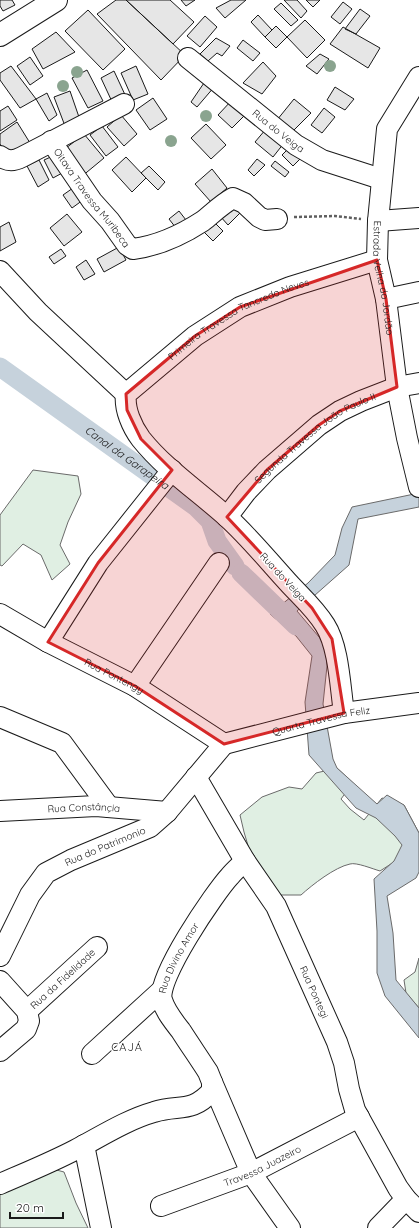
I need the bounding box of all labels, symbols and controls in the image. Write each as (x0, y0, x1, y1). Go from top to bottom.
street label: Rua do Veiga (250, 106, 307, 155)
street label: Oitava Travessa Muribeca (51, 145, 133, 250)
street label: Estrada Velha do Jordão (370, 220, 397, 336)
street label: Primeira Travessa Tancredo Neves (165, 275, 311, 363)
street label: Segunda Travessa João Paulo II (251, 389, 377, 486)
water label: Canal da Garapeira (82, 423, 173, 493)
street label: Rua do Veiga (257, 550, 309, 604)
street label: Rua Pontengy (82, 655, 147, 697)
street label: Quarta Travessa Feliz (271, 703, 371, 738)
street label: Rua Constânçia (47, 799, 121, 815)
street label: Rua do Patrimonio (62, 823, 147, 869)
street label: Rua Divino Amor (155, 920, 201, 995)
street label: Rua da Fidelidade (27, 945, 98, 1012)
street label: Rua Pontegi (297, 964, 332, 1020)
district label: CAJÁ (111, 1040, 143, 1054)
street label: Travessa Juazeiro (222, 1142, 303, 1189)
scale bar (10, 1194, 63, 1220)
text: 20 m (16, 1200, 44, 1215)

